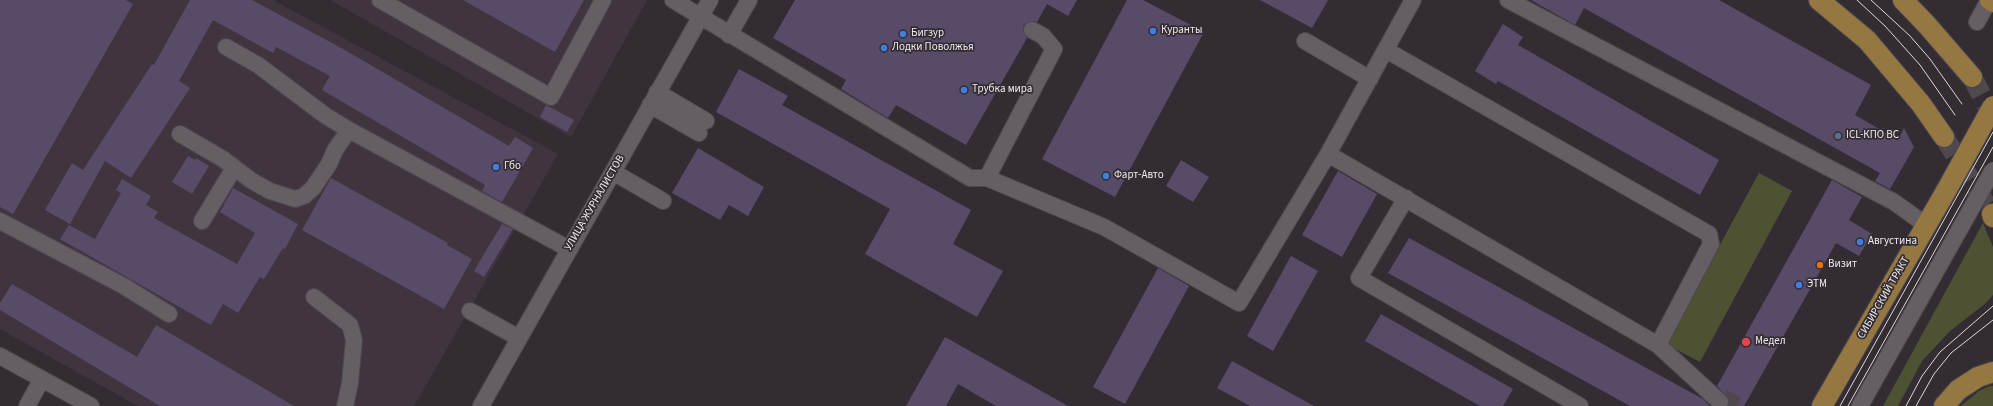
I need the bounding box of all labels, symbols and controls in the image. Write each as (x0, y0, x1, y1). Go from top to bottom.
place label: Куранты (1161, 24, 1202, 38)
marker: Куранты (1148, 26, 1158, 36)
place label: Бигзур (911, 27, 944, 41)
marker: Бигзур (898, 29, 908, 39)
place label: Лодки Поволжья (892, 41, 974, 55)
marker: Лодки Поволжья (879, 43, 889, 53)
place label: Трубка мира (972, 83, 1032, 97)
marker: Трубка мира (959, 85, 969, 95)
place label: ICL-КПО ВС (1846, 129, 1899, 143)
marker: ICL-КПО ВС (1833, 131, 1843, 141)
street label: УЛИЦА ЖУРНАЛИСТОВ (562, 153, 628, 253)
place label: Гбо (504, 160, 521, 174)
marker: Гбо (491, 162, 501, 172)
place label: Фарт-Авто (1114, 169, 1164, 183)
marker: Фарт-Авто (1101, 171, 1111, 181)
place label: Августина (1868, 235, 1917, 249)
marker: Августина (1855, 237, 1865, 247)
street label: СИБИРСКИЙ ТРАКТ (1855, 255, 1913, 341)
place label: Визит (1828, 258, 1857, 272)
marker: Визит (1815, 260, 1825, 270)
place label: ЭТМ (1807, 278, 1827, 292)
marker: ЭТМ (1794, 280, 1804, 290)
place label: Медел (1755, 335, 1786, 349)
marker: Медел (1740, 336, 1752, 348)

